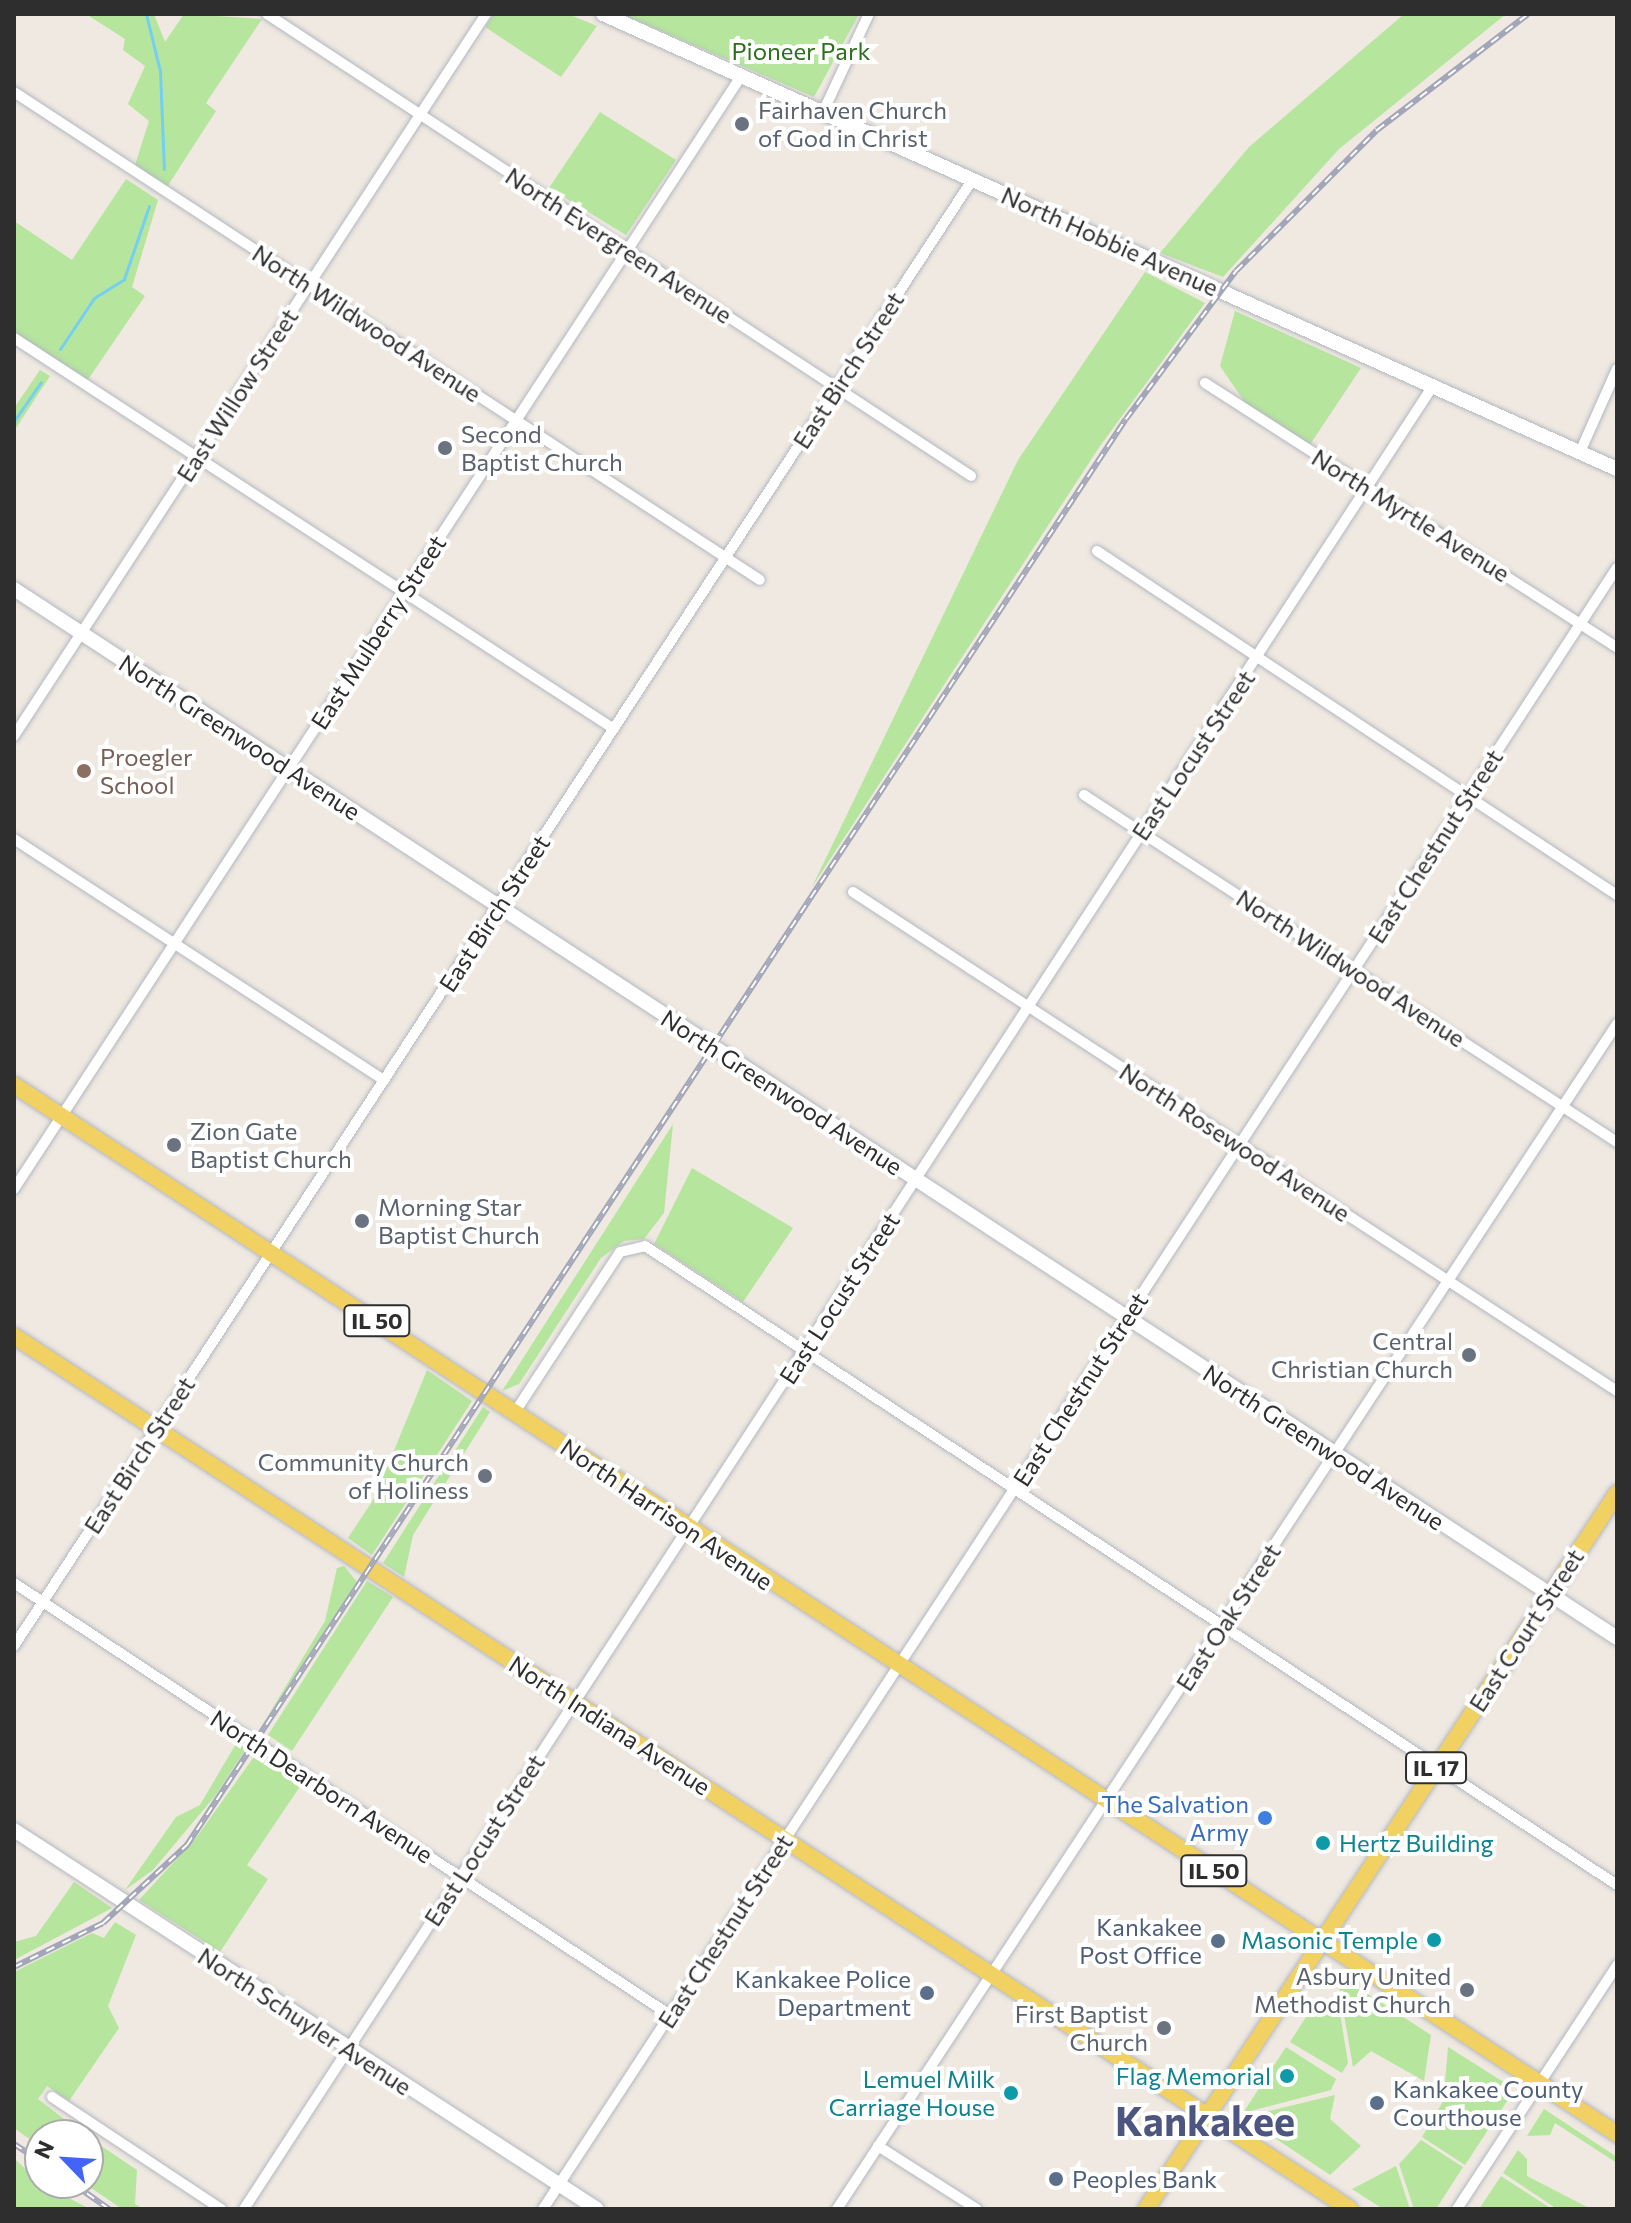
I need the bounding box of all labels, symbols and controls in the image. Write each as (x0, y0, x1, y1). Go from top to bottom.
park label: Pioneer Park (731, 37, 871, 65)
place label: Fairhaven Church of God in Christ (758, 96, 947, 152)
marker: Fairhaven Church of God in Christ (733, 115, 751, 133)
street label: North Evergreen Avenue (500, 161, 738, 329)
street label: North Hobbie Avenue (997, 180, 1223, 302)
street label: North Wildwood Avenue (247, 238, 487, 408)
street label: East Birch Street (787, 286, 909, 454)
street label: East Willow Street (170, 303, 304, 487)
place label: Second Baptist Church (461, 420, 623, 476)
marker: Second Baptist Church (436, 439, 454, 457)
street label: North Myrtle Avenue (1307, 442, 1515, 588)
street label: East Mulberry Street (305, 530, 451, 734)
street label: North Greenwood Avenue (114, 648, 366, 826)
street label: East Locust Street (1126, 665, 1260, 845)
place label: Proegler School (100, 743, 193, 799)
street label: East Chestnut Street (1362, 744, 1508, 948)
marker: Proegler School (75, 762, 93, 780)
street label: East Birch Street (433, 829, 555, 997)
street label: North Wildwood Avenue (1231, 883, 1471, 1053)
street label: North Greenwood Avenue (656, 1003, 908, 1181)
street label: North Rosewood Avenue (1114, 1057, 1356, 1227)
place label: Zion Gate Baptist Church (190, 1117, 352, 1173)
marker: Zion Gate Baptist Church (165, 1136, 183, 1154)
place label: Morning Star Baptist Church (378, 1193, 540, 1249)
street label: East Locust Street (773, 1207, 905, 1389)
marker: Morning Star Baptist Church (353, 1212, 371, 1230)
street label: East Chestnut Street (1007, 1287, 1153, 1491)
road number: IL 50 (343, 1303, 411, 1339)
place label: Central Christian Church (1271, 1327, 1453, 1383)
marker: Central Christian Church (1460, 1346, 1478, 1364)
street label: North Greenwood Avenue (1198, 1358, 1450, 1536)
street label: East Birch Street (78, 1371, 200, 1539)
street label: North Harrison Avenue (555, 1432, 779, 1596)
place label: Community Church of Holiness (258, 1448, 469, 1504)
marker: Community Church of Holiness (476, 1467, 494, 1485)
street label: East Oak Street (1170, 1538, 1286, 1696)
street label: East Court Street (1463, 1543, 1589, 1717)
street label: North Indiana Avenue (504, 1649, 716, 1801)
street label: North Dearborn Avenue (205, 1703, 439, 1869)
street label: East Locust Street (418, 1749, 550, 1931)
road number: IL 17 (1404, 1750, 1468, 1786)
place label: The Salvation Army (1101, 1790, 1249, 1846)
marker: The Salvation Army (1256, 1809, 1274, 1827)
street label: East Chestnut Street (652, 1829, 798, 2033)
place label: Hertz Building (1339, 1829, 1494, 1857)
marker: Hertz Building (1314, 1834, 1332, 1852)
road number: IL 50 (1180, 1853, 1248, 1889)
place label: Kankakee Post Office (1079, 1913, 1202, 1969)
place label: Masonic Temple (1241, 1926, 1418, 1954)
marker: Masonic Temple (1425, 1931, 1443, 1949)
marker: Kankakee Post Office (1209, 1932, 1227, 1950)
street label: North Schuyler Avenue (193, 1941, 417, 2101)
place label: Asbury United Methodist Church (1254, 1962, 1451, 2018)
place label: Kankakee Police Department (735, 1965, 911, 2021)
marker: Asbury United Methodist Church (1458, 1981, 1476, 1999)
marker: Kankakee Police Department (918, 1984, 936, 2002)
place label: First Baptist Church (1015, 2000, 1148, 2056)
marker: First Baptist Church (1155, 2019, 1173, 2037)
place label: Flag Memorial (1116, 2062, 1271, 2090)
place label: Lemuel Milk Carriage House (829, 2065, 995, 2121)
marker: Flag Memorial (1278, 2067, 1296, 2085)
place label: Kankakee County Courthouse (1393, 2075, 1584, 2131)
marker: Lemuel Milk Carriage House (1002, 2084, 1020, 2102)
marker: Kankakee County Courthouse (1368, 2094, 1386, 2112)
district label: Kankakee (1115, 2096, 1295, 2144)
north arrow (24, 2119, 104, 2199)
text: N (28, 2136, 59, 2163)
place label: Peoples Bank (1072, 2165, 1217, 2193)
marker: Peoples Bank (1047, 2170, 1065, 2188)

